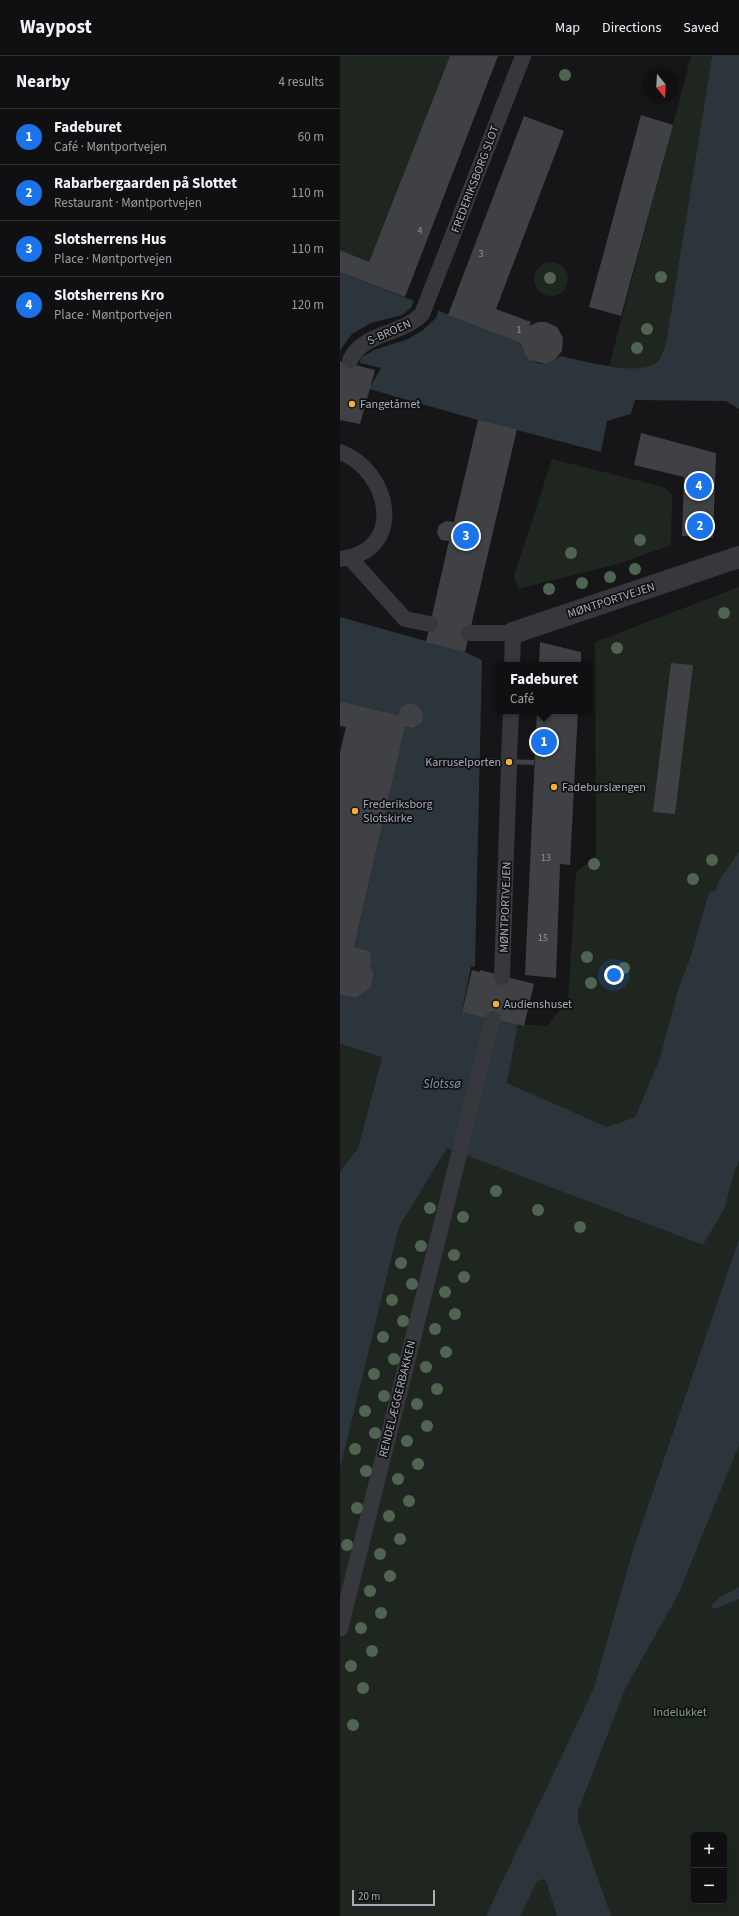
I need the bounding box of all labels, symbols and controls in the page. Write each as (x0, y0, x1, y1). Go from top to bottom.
text: Waypost (20, 14, 92, 41)
text: Map (555, 18, 580, 38)
text: Directions (602, 18, 661, 38)
text: Saved (683, 18, 719, 38)
north arrow (643, 68, 679, 104)
text: Nearby (16, 70, 70, 94)
text: 4 results (279, 73, 324, 91)
text: Fadeburet (54, 117, 122, 138)
street label: FREDERIKSBORG SLOT (447, 123, 504, 235)
text: 1 (26, 128, 32, 146)
text: 60 m (298, 128, 324, 146)
text: Café · Møntportvejen (54, 138, 167, 156)
text: Rabarbergaarden på Slottet (54, 173, 237, 194)
text: 2 (26, 184, 32, 202)
text: 110 m (291, 184, 324, 202)
text: Restaurant · Møntportvejen (54, 194, 202, 212)
house number: 4 (418, 224, 423, 238)
text: Slotsherrens Hus (54, 229, 166, 250)
text: 3 (26, 240, 32, 258)
text: 110 m (291, 240, 324, 258)
house number: 3 (479, 247, 484, 261)
text: Place · Møntportvejen (54, 250, 172, 268)
text: Slotsherrens Kro (54, 285, 164, 306)
text: 4 (26, 296, 32, 314)
text: 120 m (291, 296, 324, 314)
text: Place · Møntportvejen (54, 306, 172, 324)
street label: S-BROEN (365, 315, 414, 350)
house number: 1 (517, 323, 522, 337)
place label: Fangetårnet (360, 396, 420, 413)
marker: Fangetårnet (347, 399, 357, 409)
pin: 4 (686, 471, 712, 501)
pin: 2 (687, 511, 713, 541)
pin: 3 (453, 521, 479, 551)
street label: MØNTPORTVEJEN (565, 578, 657, 623)
popup (496, 662, 592, 714)
text: Fadeburet (510, 669, 578, 690)
text: Café (510, 690, 534, 708)
pin: 1 (531, 727, 557, 757)
place label: Karruselporten (425, 754, 501, 771)
marker: Karruselporten (504, 757, 514, 767)
place label: Fadeburslængen (562, 779, 646, 796)
marker: Fadeburslængen (549, 782, 559, 792)
place label: Frederiksborg Slotskirke (363, 796, 433, 827)
marker: Frederiksborg Slotskirke (350, 806, 360, 816)
house number: 13 (541, 851, 551, 865)
street label: MØNTPORTVEJEN (495, 861, 516, 953)
house number: 15 (538, 931, 548, 945)
your location (604, 965, 624, 985)
place label: Audienshuset (504, 996, 572, 1013)
marker: Audienshuset (491, 999, 501, 1009)
water label: Slotssø (423, 1075, 461, 1093)
street label: RENDELÆGGERBAKKEN (375, 1339, 420, 1459)
park label: Indelukket (653, 1704, 707, 1721)
map controls (691, 1832, 727, 1904)
button: + (691, 1832, 727, 1868)
button: − (691, 1868, 727, 1904)
scale bar (352, 1888, 435, 1907)
text: 20 m (358, 1889, 380, 1904)

